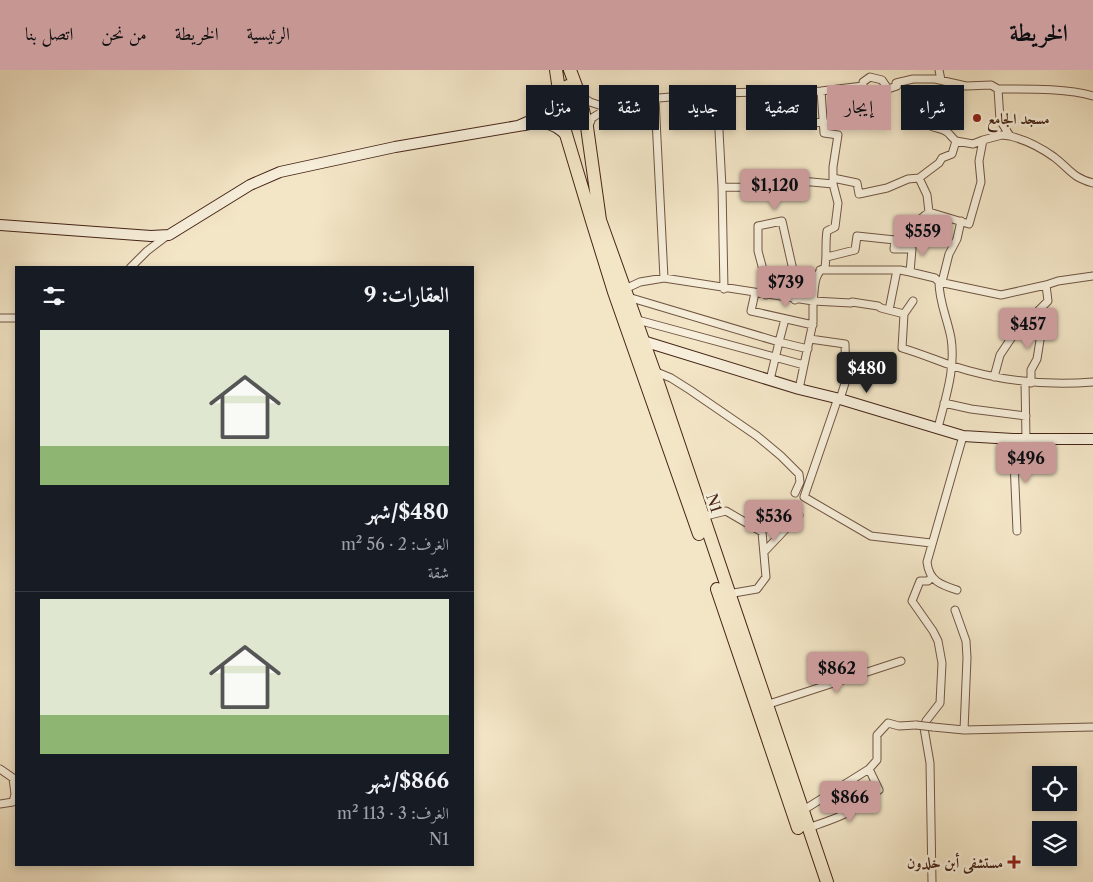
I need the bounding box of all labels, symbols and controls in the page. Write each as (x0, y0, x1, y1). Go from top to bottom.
text: الخريطة (1010, 18, 1068, 47)
text: اتصل بنا (25, 23, 73, 45)
text: من نحن (101, 23, 147, 45)
text: الخريطة (175, 23, 219, 45)
text: الرئيسية (247, 23, 290, 45)
chip: منزل (526, 85, 589, 130)
chip: شقة (599, 85, 659, 130)
chip: جديد (669, 85, 736, 130)
chip: تصفية (746, 85, 817, 130)
chip: إيجار (827, 85, 891, 130)
chip: شراء (901, 85, 964, 130)
place label: مسجد الجامع (987, 109, 1050, 133)
marker: مسجد الجامع (971, 112, 983, 124)
pin: $1,120 (734, 168, 816, 211)
text: $1,120 (751, 175, 799, 195)
pin: $559 (893, 214, 953, 257)
text: $559 (905, 221, 941, 241)
pin: $739 (756, 266, 816, 308)
text: $739 (768, 272, 804, 292)
icon: filters (40, 282, 68, 310)
text: العقارات: 9 (364, 282, 449, 307)
pin: $457 (998, 308, 1058, 350)
text: $457 (1010, 314, 1046, 334)
pin: $480 (837, 352, 897, 394)
text: $480 (848, 358, 886, 378)
icon: home (200, 362, 290, 452)
pin: $496 (996, 442, 1056, 484)
text: $496 (1007, 448, 1045, 468)
street label: N1 (702, 491, 726, 515)
text: $480/شهر (367, 499, 449, 524)
pin: $536 (744, 500, 804, 542)
text: $536 (756, 506, 792, 526)
text: الغرف: 2 · 56 m² (341, 534, 449, 554)
text: شقة (428, 562, 449, 582)
icon: home (200, 632, 290, 722)
pin: $862 (807, 652, 867, 694)
text: $862 (818, 658, 856, 678)
map controls (1032, 766, 1077, 866)
button: locate (1032, 766, 1077, 811)
text: $866/شهر (367, 768, 449, 793)
pin: $866 (820, 780, 880, 823)
text: $866 (831, 787, 869, 807)
text: الغرف: 3 · 113 m² (337, 803, 449, 823)
button: layers (1032, 821, 1077, 866)
text: N1 (429, 829, 449, 849)
place label: مستشفى أبن خلدون (907, 852, 1003, 874)
marker: مستشفى أبن خلدون (1007, 855, 1021, 869)

